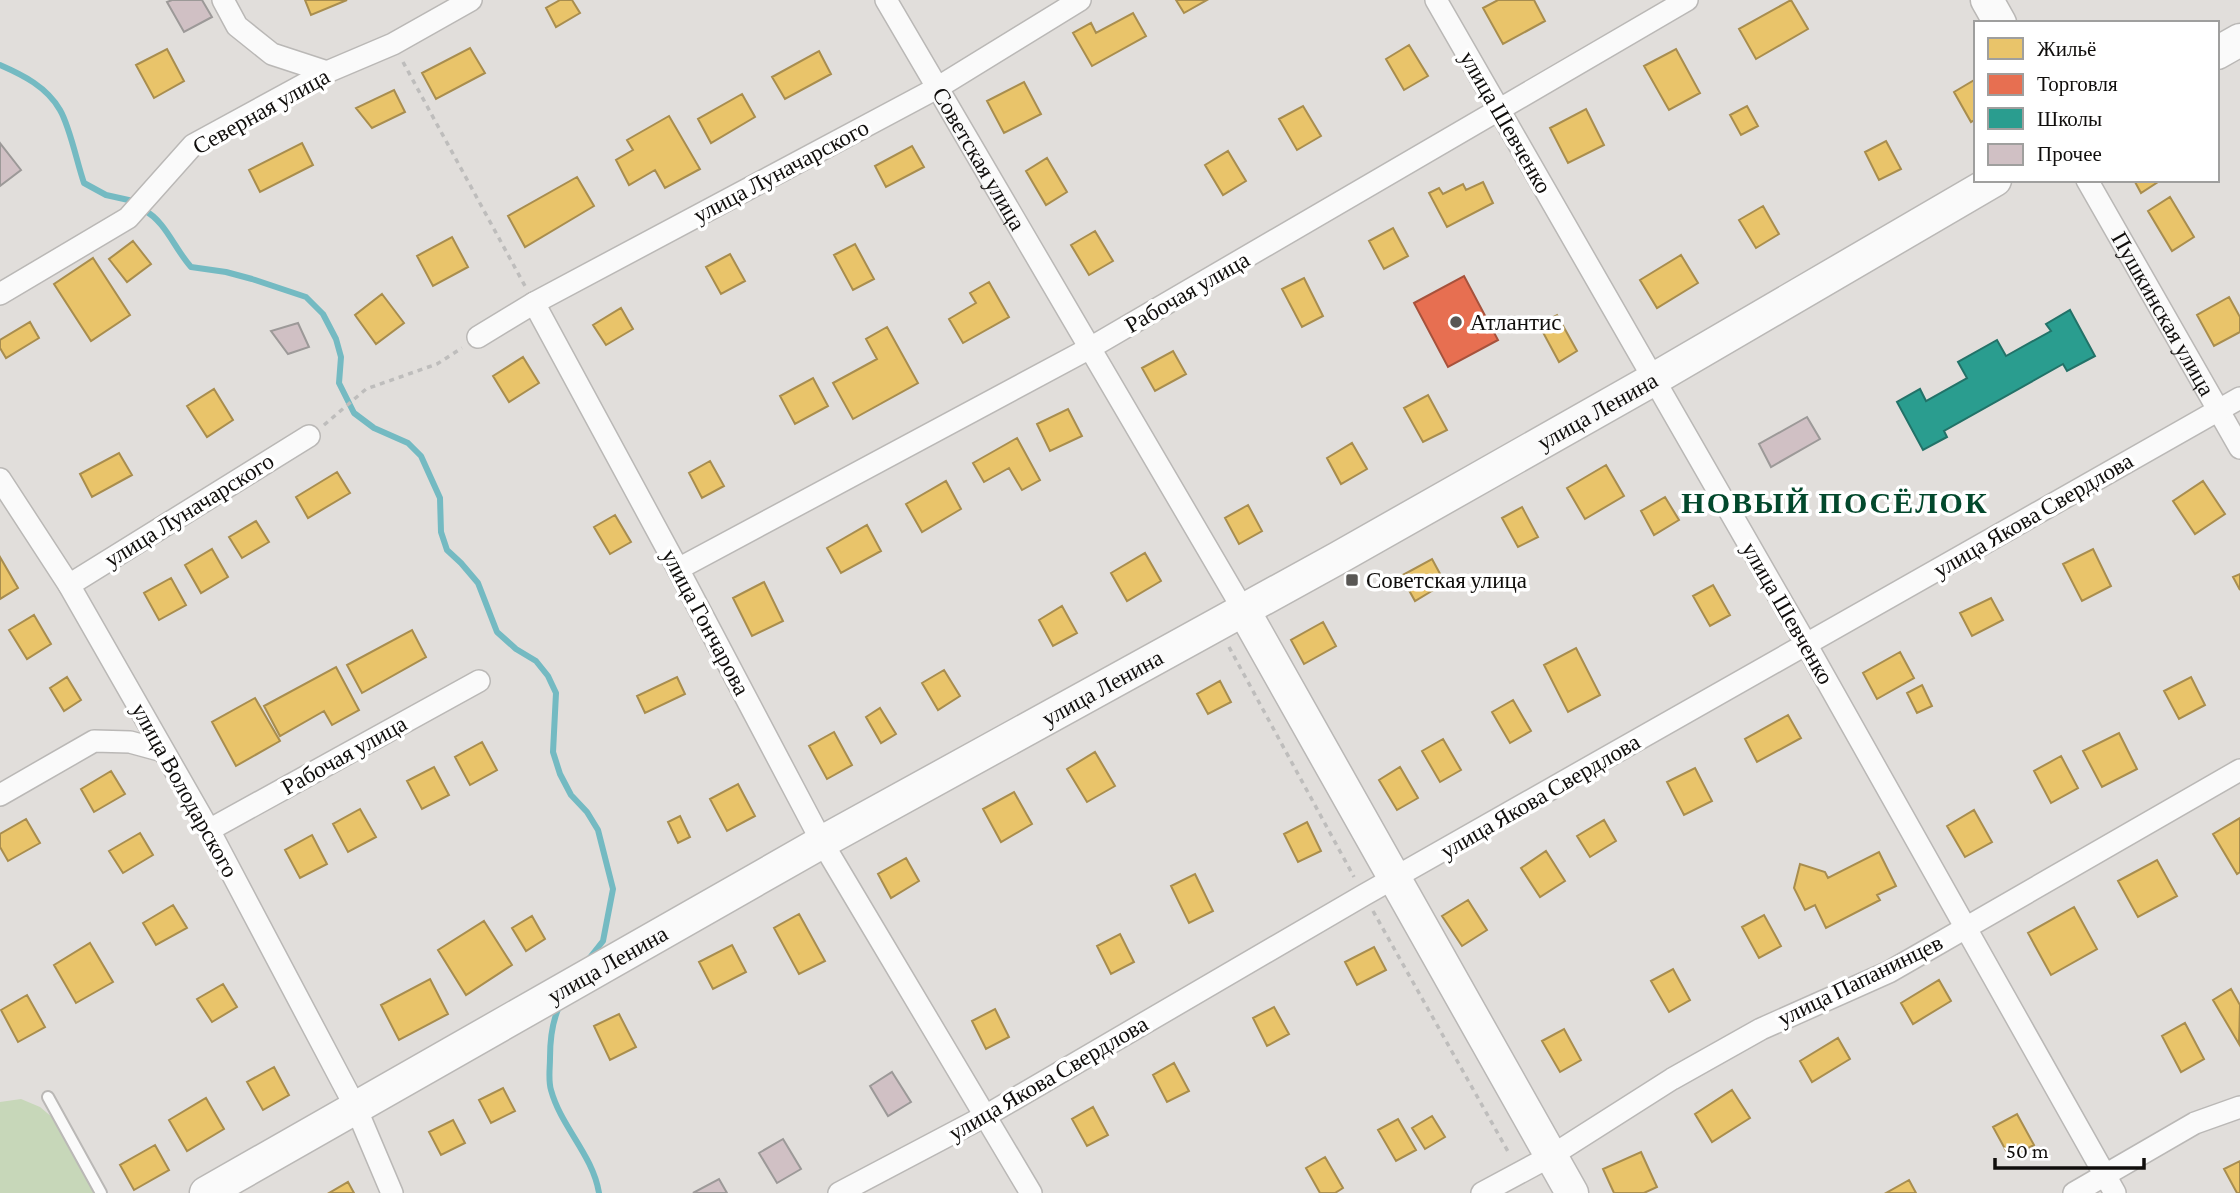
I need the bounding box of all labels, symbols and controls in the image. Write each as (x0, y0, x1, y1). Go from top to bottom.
legend (1974, 21, 2219, 182)
text: Жильё (2037, 37, 2096, 61)
street label: улица Шевченко (1455, 46, 1557, 198)
street label: Северная улица (188, 63, 334, 159)
text: Торговля (2037, 72, 2118, 96)
street label: Советская улица (927, 83, 1031, 235)
text: Школы (2037, 107, 2102, 131)
street label: улица Луначарского (689, 114, 873, 228)
text: Прочее (2037, 142, 2102, 166)
street label: Пушкинская улица (2106, 227, 2220, 400)
street label: Рабочая улица (1120, 246, 1254, 338)
place label: Атлантис (1470, 309, 1562, 335)
marker: Атлантис (1448, 314, 1464, 330)
street label: улица Ленина (1533, 367, 1662, 455)
street label: улица Луначарского (100, 447, 278, 573)
street label: улица Якова Свердлова (1929, 447, 2137, 583)
district label: НОВЫЙ ПОСЁЛОК (1681, 486, 1989, 519)
street label: улица Шевченко (1737, 537, 1839, 689)
street label: улица Гончарова (657, 544, 755, 700)
place label: Советская улица (1366, 567, 1527, 593)
marker: Советская улица (1344, 572, 1360, 588)
street label: улица Ленина (1037, 644, 1167, 731)
street label: улица Володарского (126, 698, 244, 882)
street label: Рабочая улица (277, 710, 411, 800)
street label: улица Якова Свердлова (1436, 728, 1644, 864)
street label: улица Ленина (543, 920, 672, 1009)
street label: улица Папанинцев (1773, 929, 1947, 1031)
street label: улица Якова Свердлова (944, 1010, 1152, 1146)
scale bar (1995, 1126, 2144, 1170)
text: 50 m (2006, 1139, 2049, 1163)

